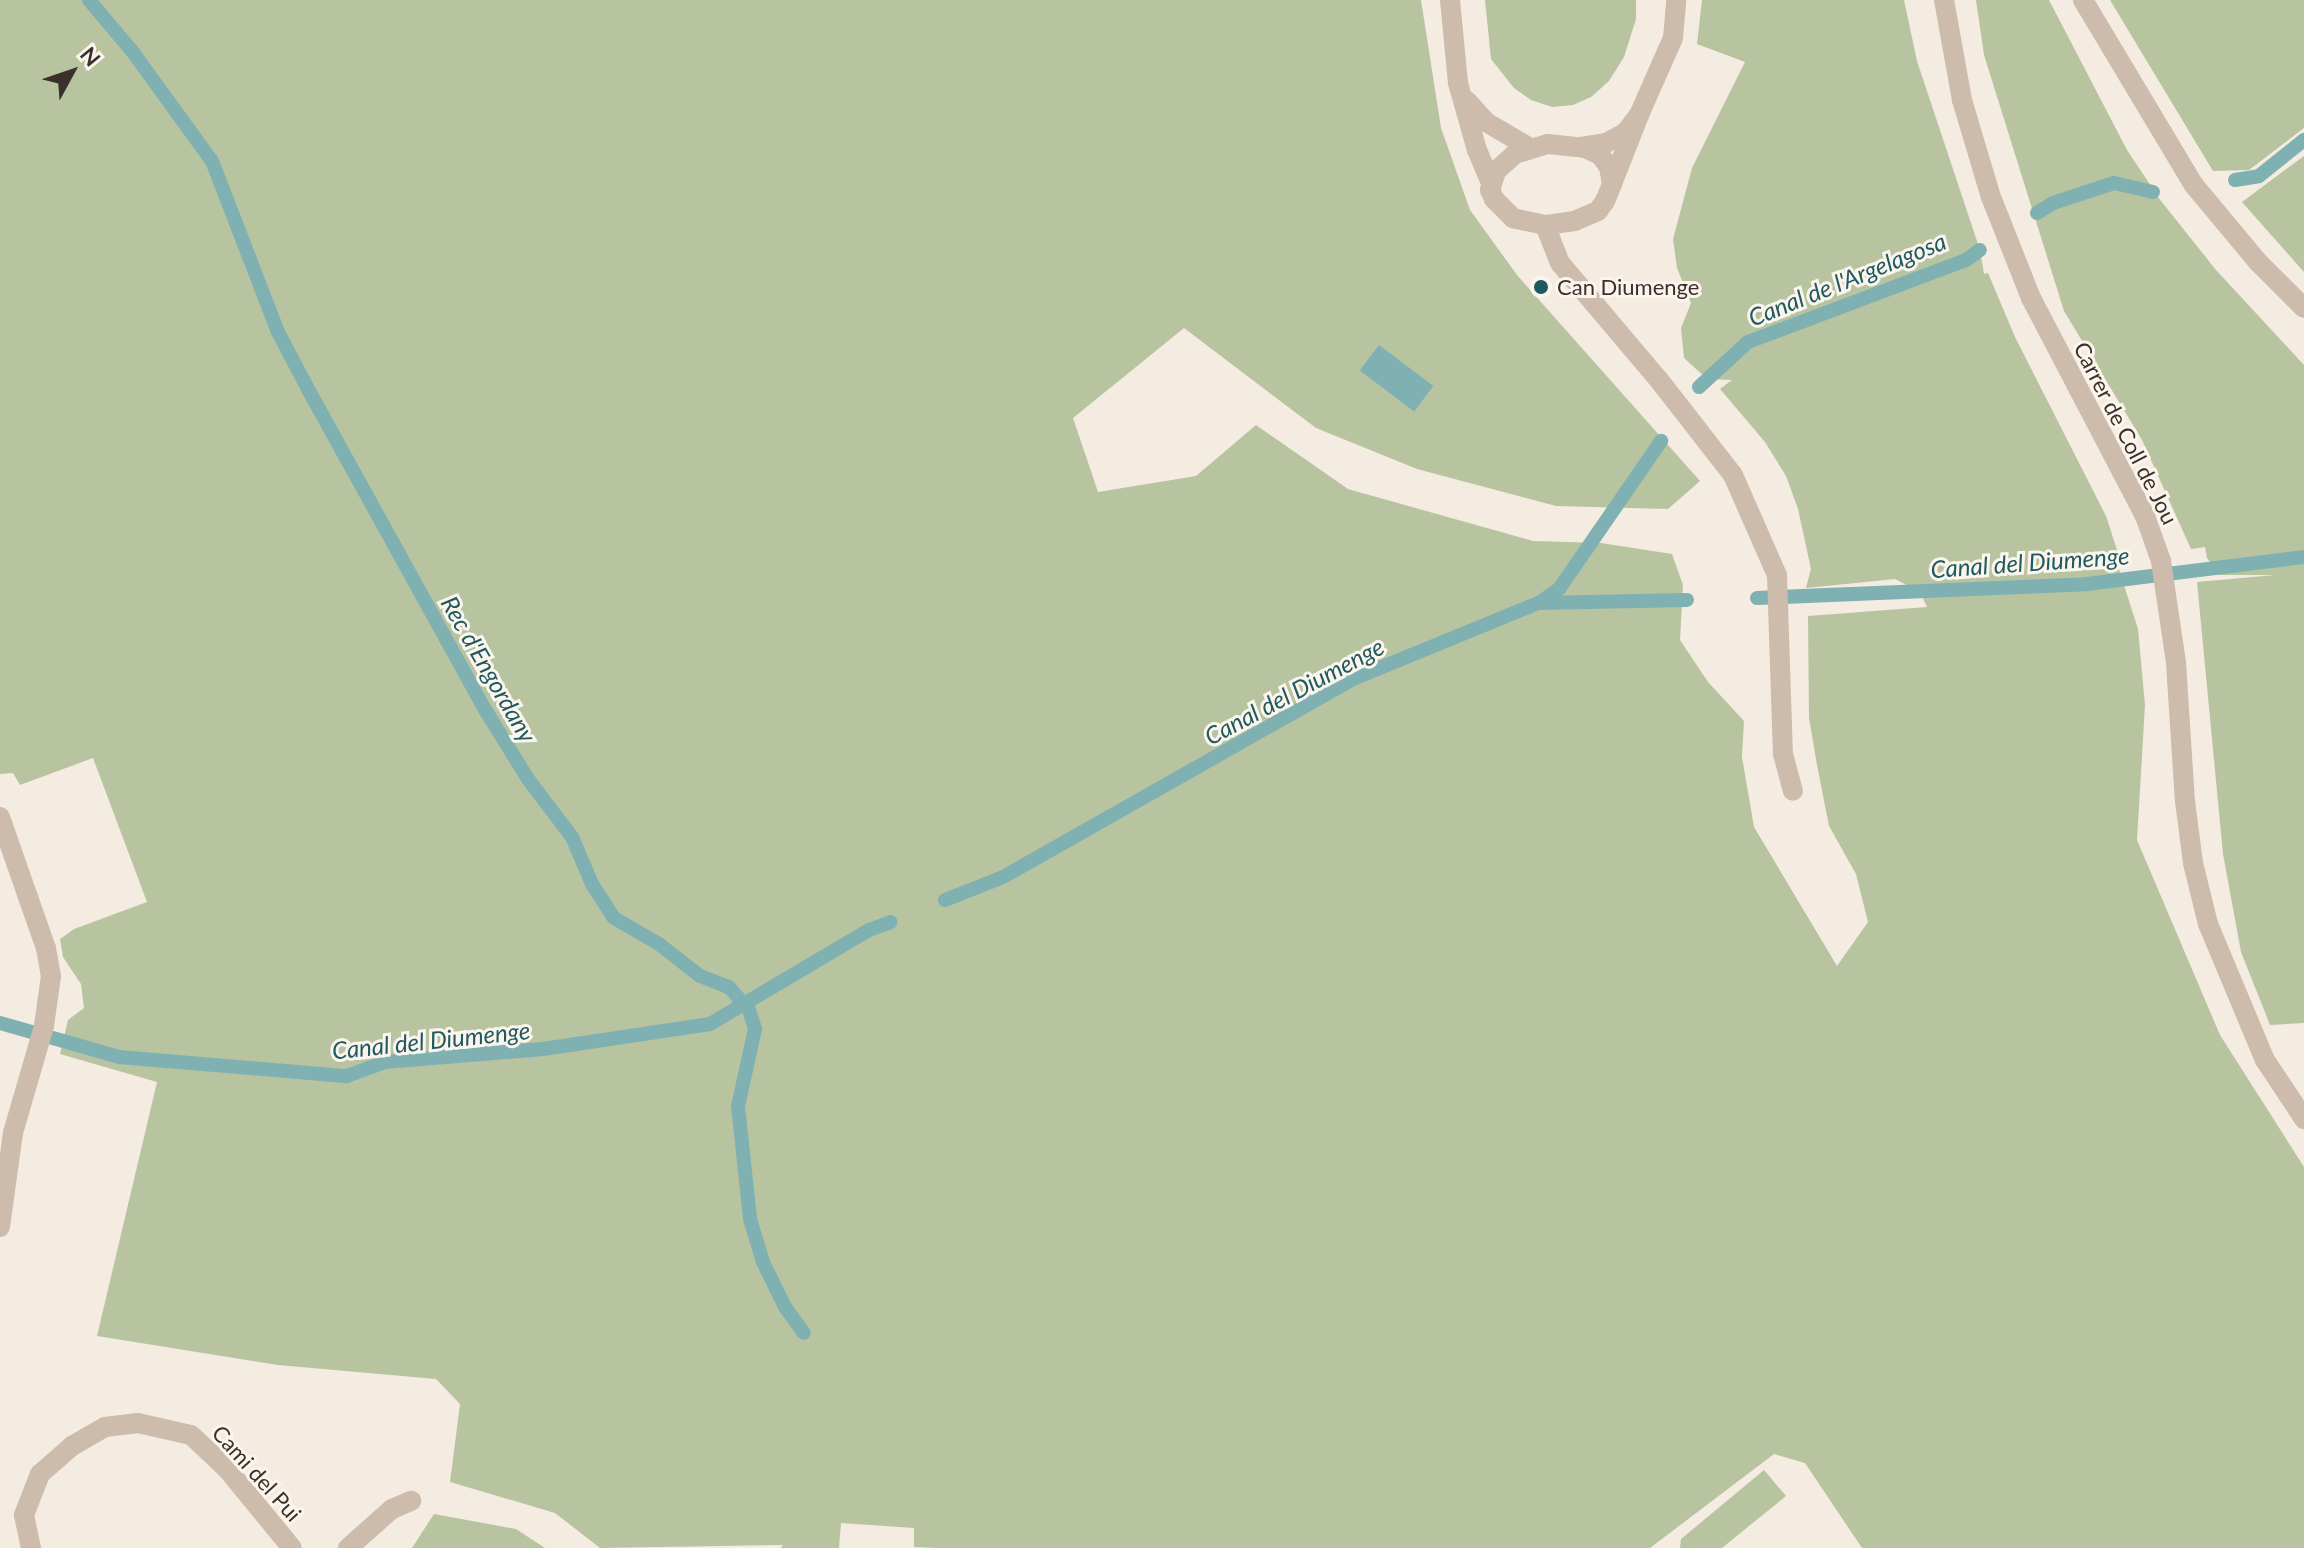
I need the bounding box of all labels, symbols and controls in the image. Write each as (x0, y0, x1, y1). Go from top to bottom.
north arrow (32, 32, 112, 112)
text: N (75, 41, 107, 71)
water label: Canal de l'Argelagosa (1744, 226, 1950, 332)
place label: Can Diumenge (1557, 274, 1699, 300)
marker: Can Diumenge (1532, 278, 1550, 296)
street label: Carrer de Coll de Jou (2068, 337, 2184, 529)
water label: Canal del Diumenge (1930, 541, 2130, 583)
water label: Rec d'Engordany (435, 591, 543, 747)
water label: Canal del Diumenge (1199, 632, 1389, 750)
water label: Canal del Diumenge (330, 1015, 532, 1065)
street label: Cami del Pui (207, 1420, 307, 1526)

